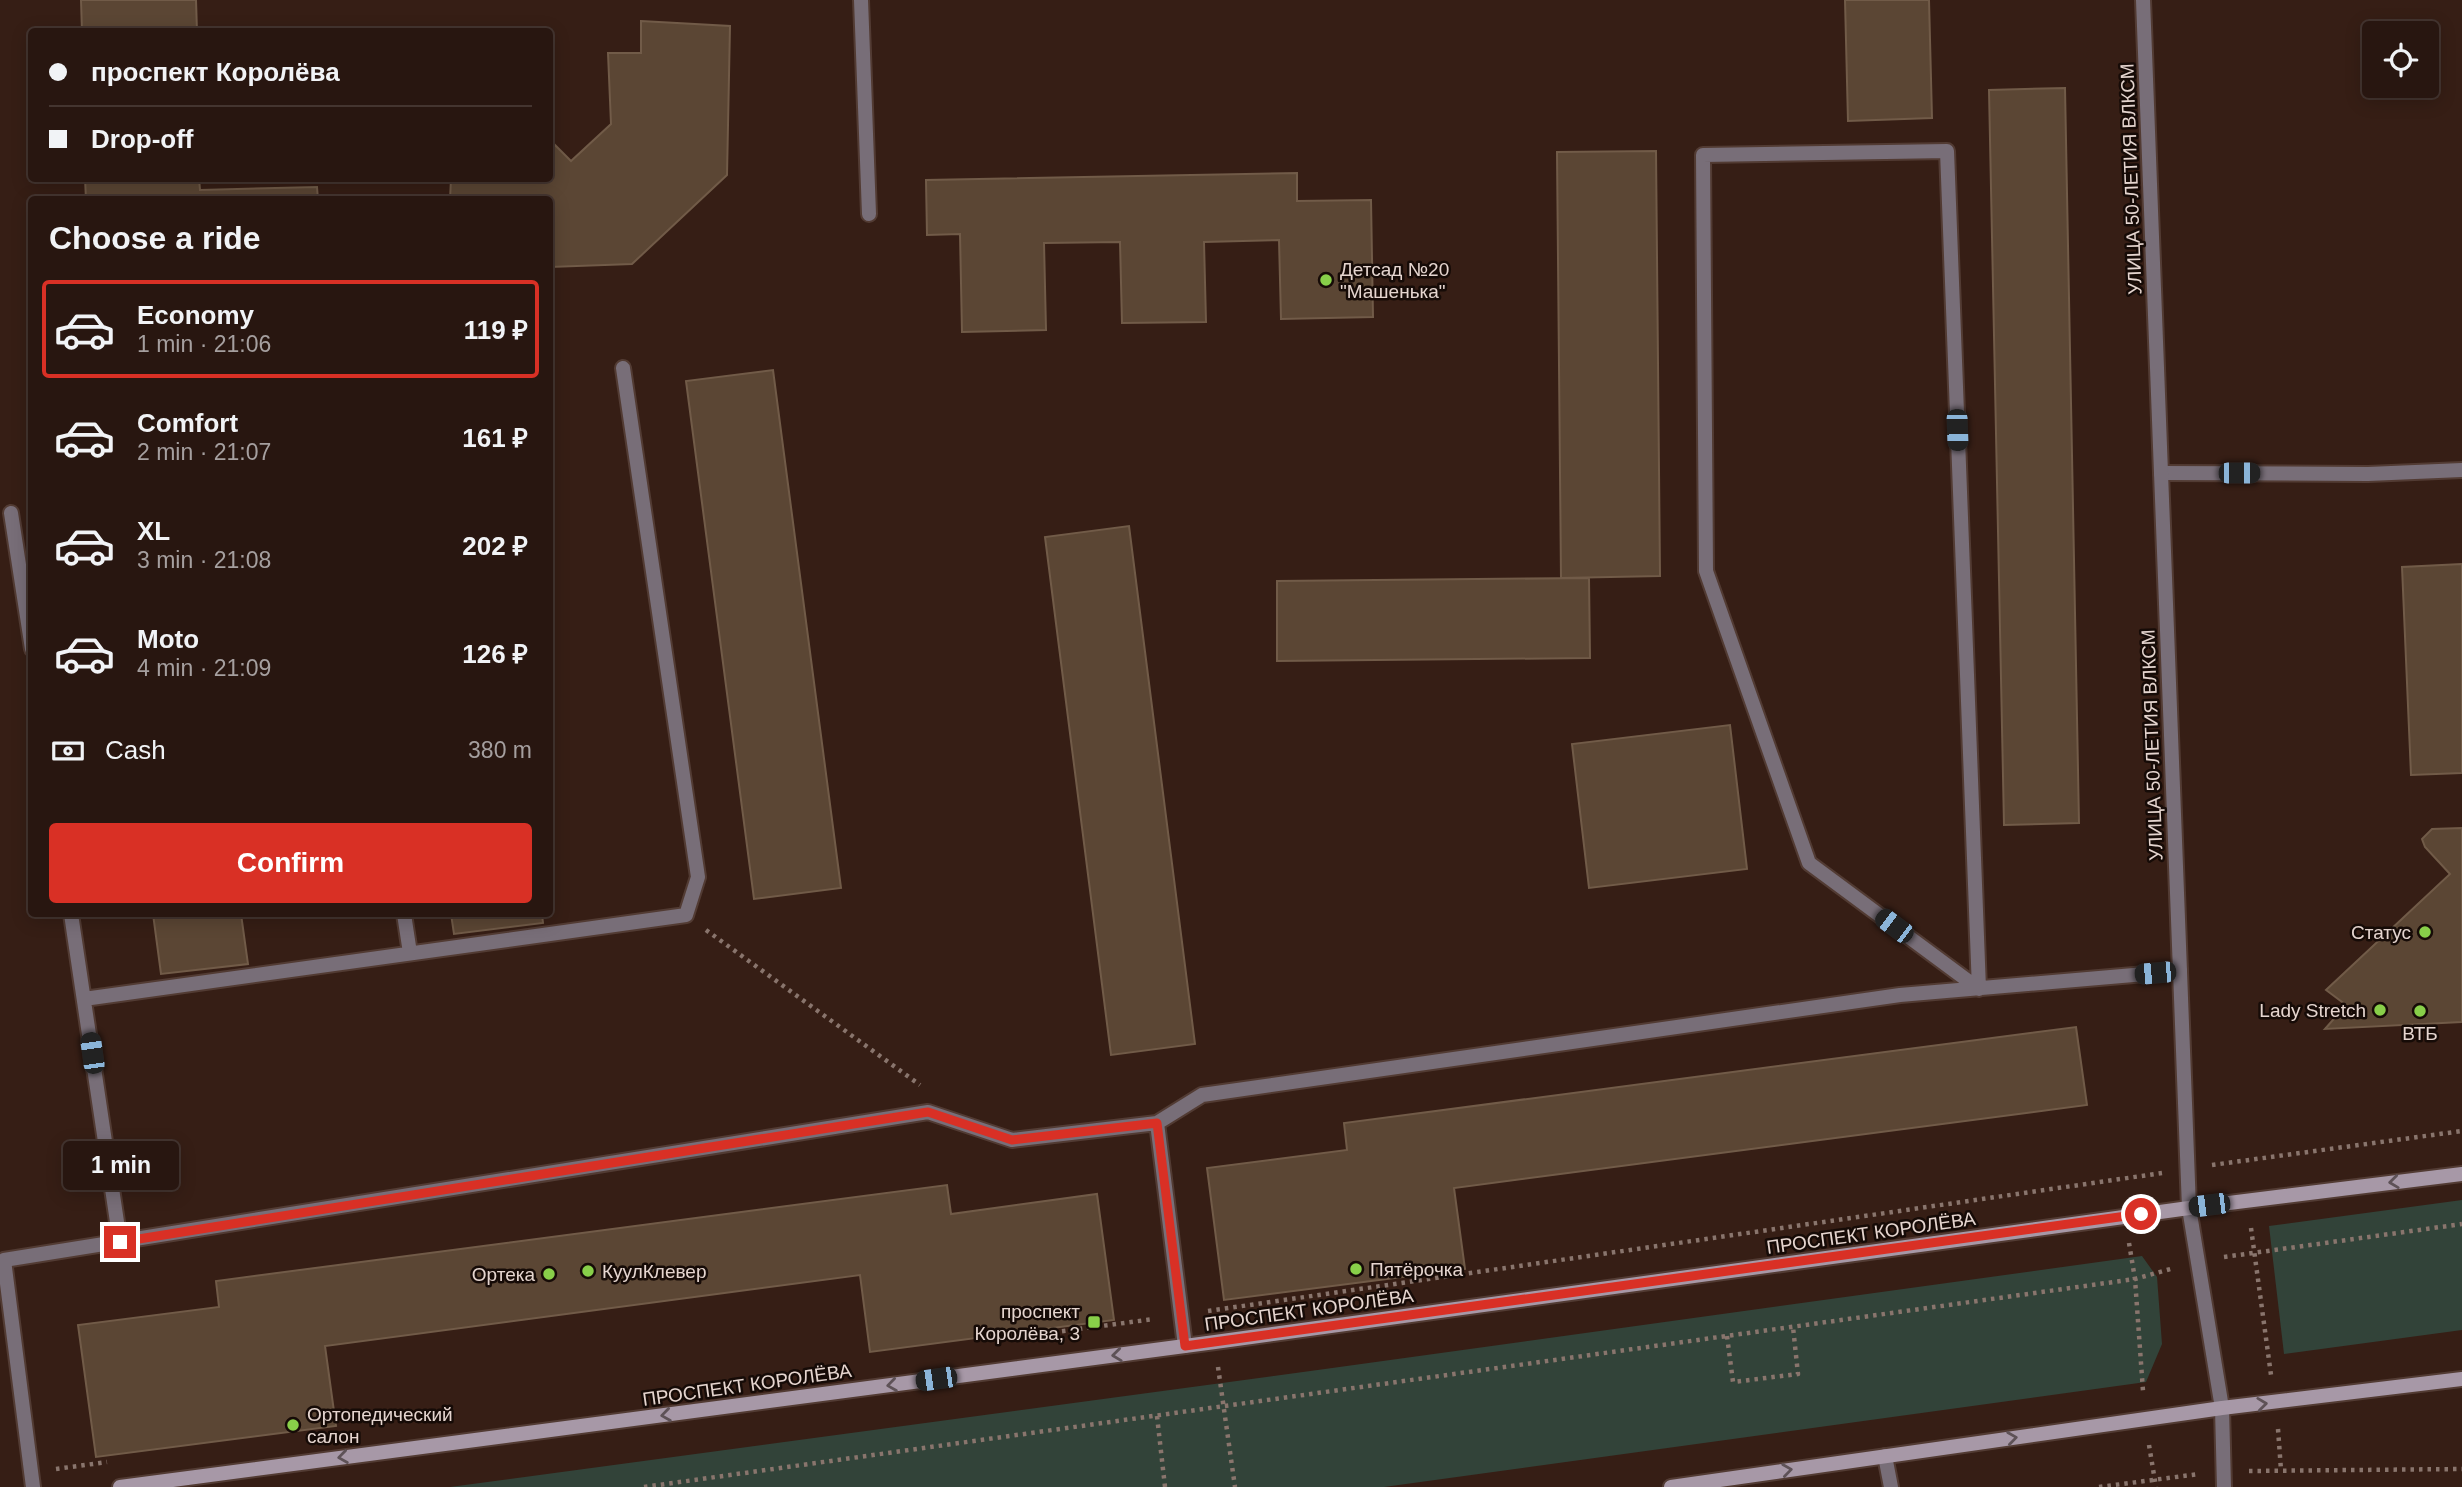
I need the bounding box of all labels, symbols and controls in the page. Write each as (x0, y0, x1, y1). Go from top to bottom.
map controls (2362, 21, 2439, 98)
button: locate (2362, 21, 2439, 98)
text: проспект Королёва (91, 57, 340, 87)
street label: УЛИЦА 50-ЛЕТИЯ ВЛКСМ (2116, 63, 2146, 295)
text: Drop-off (91, 124, 194, 154)
text: Choose a ride (49, 220, 261, 256)
place label: Детсад №20 "Машенька" (1340, 259, 1449, 302)
marker: Детсад №20 "Машенька" (1318, 272, 1334, 288)
icon: car (53, 298, 116, 361)
text: Economy (137, 300, 254, 330)
text: 119 ₽ (464, 315, 528, 345)
text: 1 min · 21:06 (137, 331, 271, 357)
icon: car (53, 406, 116, 469)
text: Comfort (137, 408, 238, 438)
car (1946, 409, 1969, 451)
text: 161 ₽ (462, 423, 528, 453)
text: 2 min · 21:07 (137, 439, 271, 465)
car (2219, 463, 2261, 484)
icon: car (53, 514, 116, 577)
text: XL (137, 516, 170, 546)
text: 202 ₽ (462, 531, 528, 561)
text: 3 min · 21:08 (137, 547, 271, 573)
icon: car (53, 622, 116, 685)
text: Moto (137, 624, 199, 654)
street label: УЛИЦА 50-ЛЕТИЯ ВЛКСМ (2137, 629, 2167, 861)
text: 126 ₽ (462, 639, 528, 669)
text: 4 min · 21:09 (137, 655, 271, 681)
icon: cash (49, 732, 87, 770)
text: Cash (105, 735, 166, 765)
text: 380 m (468, 737, 532, 763)
button: Confirm (49, 823, 532, 903)
car (1871, 905, 1918, 947)
place label: Статус (2351, 922, 2411, 943)
marker: Статус (2417, 924, 2433, 940)
car (2134, 961, 2177, 985)
place label: Lady Stretch (2259, 1000, 2366, 1021)
marker: Lady Stretch (2372, 1002, 2388, 1018)
marker: ВТБ (2412, 1003, 2428, 1019)
place label: ВТБ (2402, 1023, 2438, 1044)
car (79, 1031, 106, 1075)
callout: 1 min (62, 1140, 178, 1190)
text: 1 min (91, 1152, 151, 1178)
one-way arrow (2388, 1175, 2400, 1190)
car (2187, 1192, 2232, 1218)
route start (2125, 1198, 2157, 1230)
street label: ПРОСПЕКТ КОРОЛЁВА (1765, 1208, 1977, 1258)
route end (104, 1226, 136, 1258)
place label: Пятёрочка (1370, 1259, 1464, 1280)
place label: КуулКлевер (602, 1261, 706, 1282)
marker: Пятёрочка (1348, 1261, 1364, 1277)
marker: КуулКлевер (580, 1263, 596, 1279)
place label: Ортека (472, 1264, 535, 1285)
marker: Ортека (541, 1266, 557, 1282)
street label: ПРОСПЕКТ КОРОЛЁВА (1203, 1285, 1415, 1335)
place label: проспект Королёва, 3 (974, 1301, 1080, 1344)
marker: проспект Королёва, 3 (1086, 1314, 1102, 1330)
one-way arrow (1111, 1348, 1123, 1363)
street label: ПРОСПЕКТ КОРОЛЁВА (641, 1360, 853, 1410)
car (914, 1366, 959, 1392)
one-way arrow (886, 1377, 898, 1392)
one-way arrow (2256, 1396, 2267, 1411)
place label: Ортопедический салон (307, 1404, 453, 1447)
one-way arrow (660, 1407, 672, 1422)
marker: Ортопедический салон (285, 1417, 301, 1433)
one-way arrow (2006, 1431, 2018, 1446)
one-way arrow (338, 1450, 349, 1465)
one-way arrow (1781, 1463, 1793, 1478)

